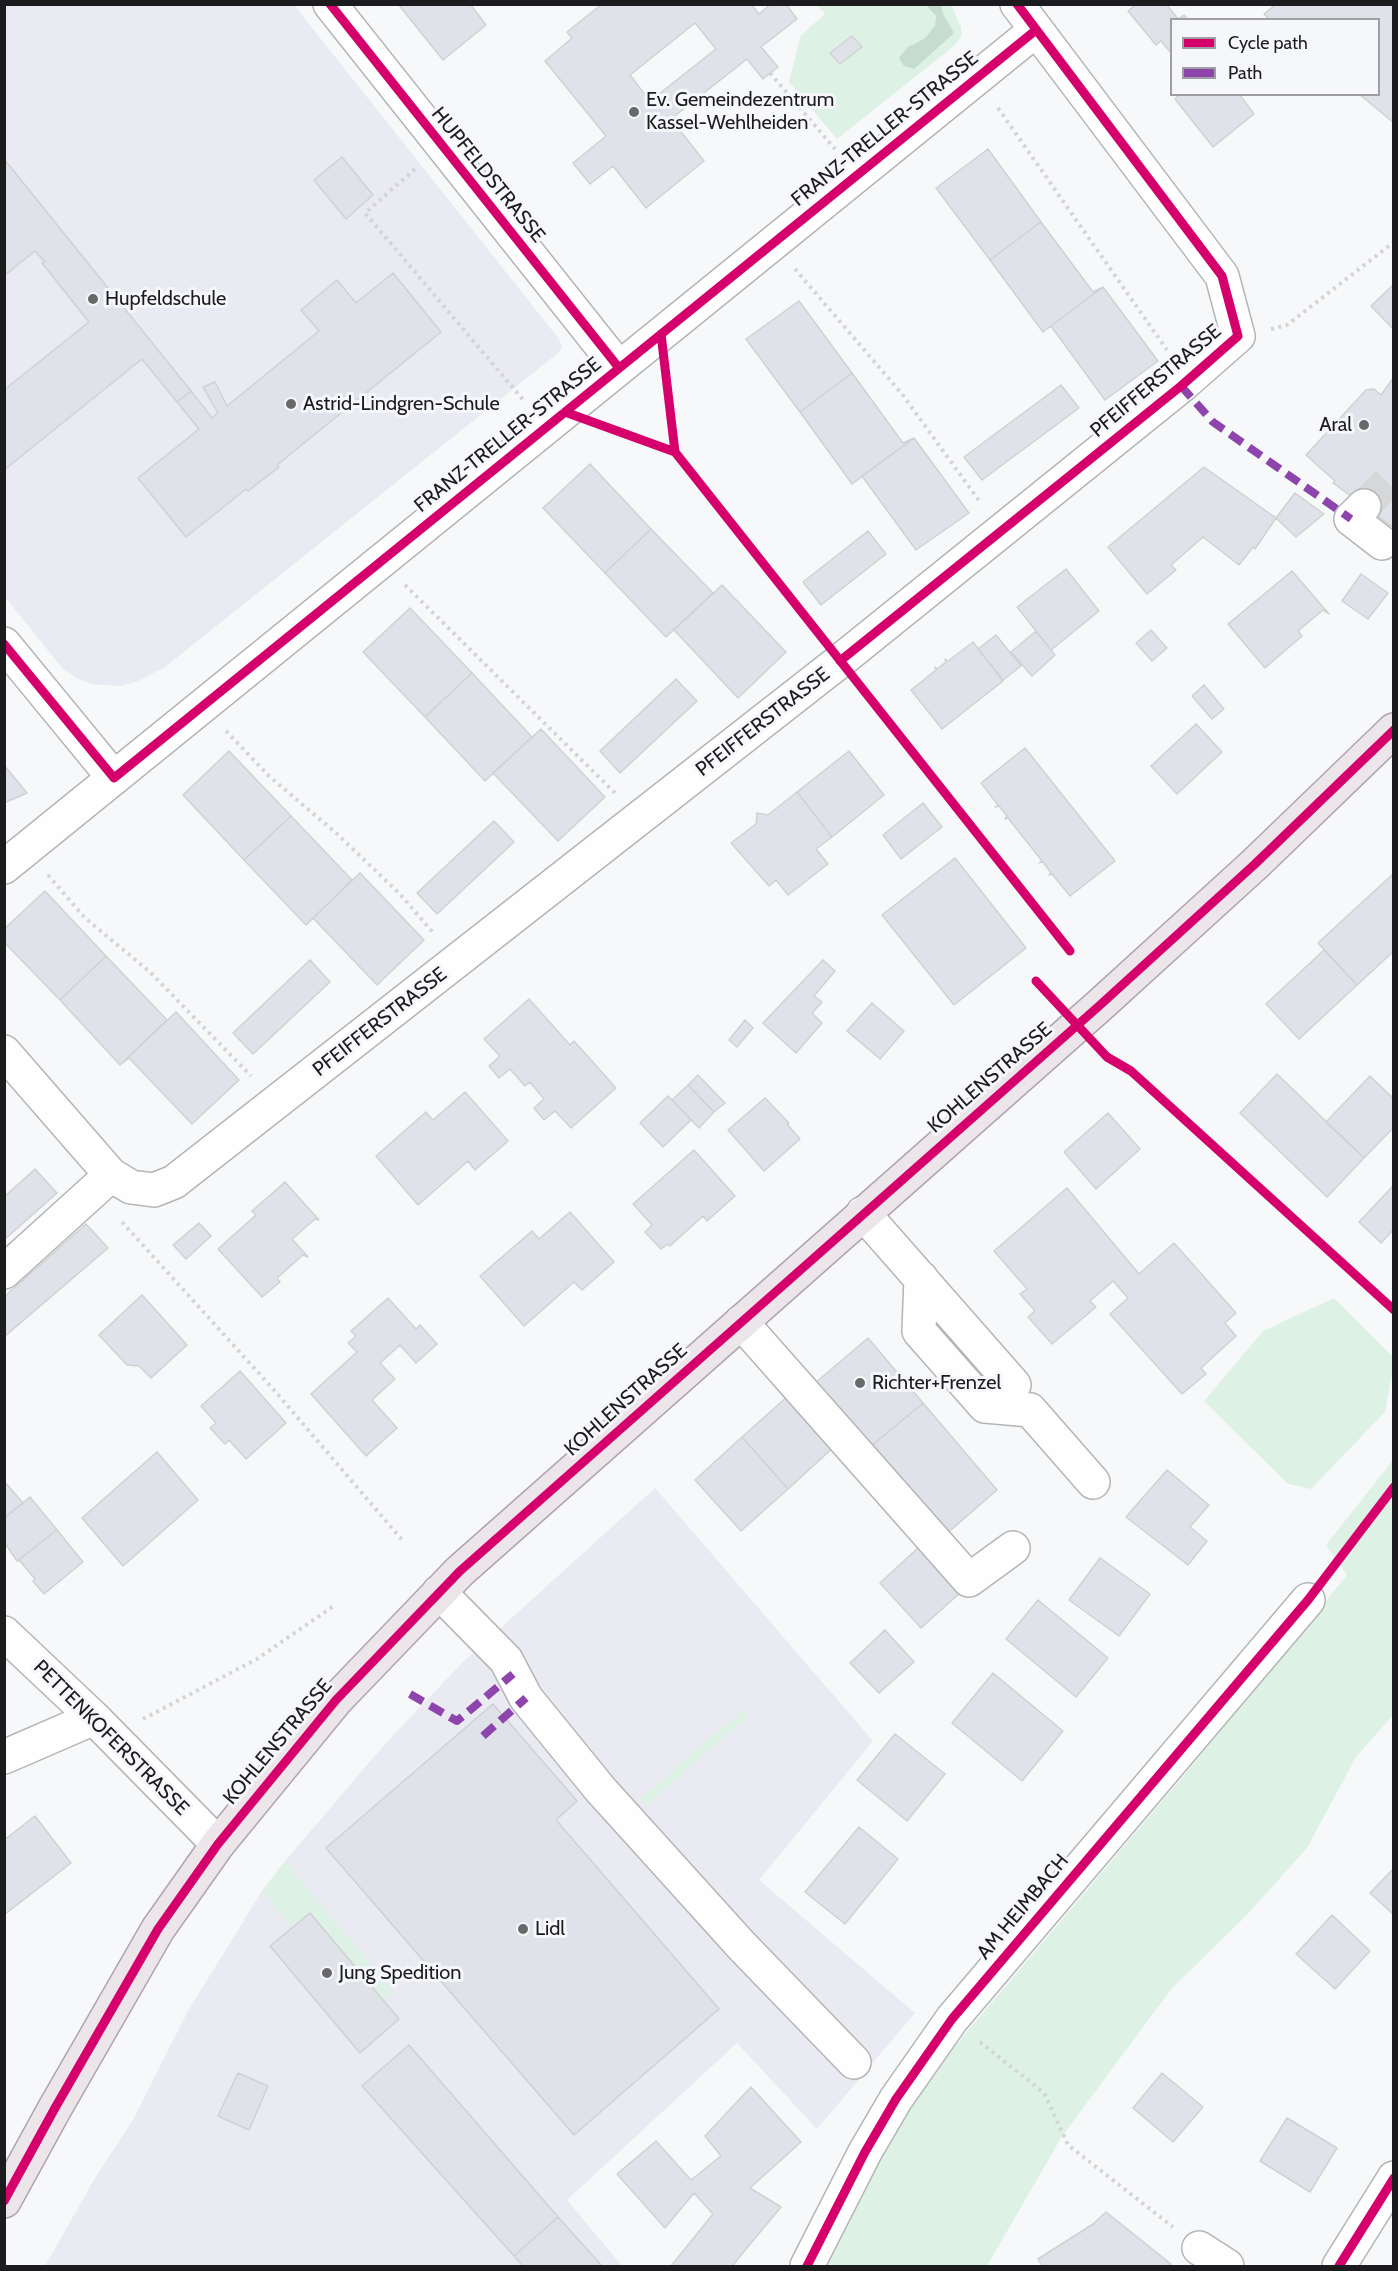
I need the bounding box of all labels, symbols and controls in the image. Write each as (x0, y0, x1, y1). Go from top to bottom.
legend (1170, 18, 1380, 96)
text: Cycle path (1228, 32, 1308, 54)
street label: FRANZ-TRELLER-STRASSE (787, 46, 983, 212)
text: Path (1228, 62, 1262, 84)
place label: Ev. Gemeindezentrum Kassel-Wehlheiden (646, 88, 834, 135)
street label: HUPFELDSTRASSE (426, 102, 550, 248)
marker: Ev. Gemeindezentrum Kassel-Wehlheiden (627, 105, 641, 119)
place label: Hupfeldschule (105, 287, 226, 311)
marker: Hupfeldschule (86, 292, 100, 306)
street label: PFEIFFERSTRASSE (1086, 319, 1226, 443)
street label: FRANZ-TRELLER-STRASSE (410, 352, 606, 518)
place label: Astrid-Lindgren-Schule (303, 392, 500, 416)
marker: Astrid-Lindgren-Schule (284, 397, 298, 411)
place label: Aral (1319, 413, 1352, 437)
marker: Aral (1357, 418, 1371, 432)
street label: PFEIFFERSTRASSE (691, 662, 835, 782)
street label: PFEIFFERSTRASSE (308, 962, 452, 1082)
street label: KOHLENSTRASSE (923, 1018, 1057, 1138)
street label: KOHLENSTRASSE (560, 1339, 692, 1461)
place label: Richter+Frenzel (872, 1371, 1001, 1395)
marker: Richter+Frenzel (853, 1376, 867, 1390)
street label: PETTENKOFERSTRASSE (28, 1655, 194, 1821)
street label: KOHLENSTRASSE (218, 1674, 338, 1810)
street label: AM HEIMBACH (972, 1850, 1074, 1964)
place label: Lidl (535, 1917, 565, 1941)
marker: Lidl (516, 1922, 530, 1936)
place label: Jung Spedition (339, 1961, 461, 1985)
marker: Jung Spedition (320, 1966, 334, 1980)

